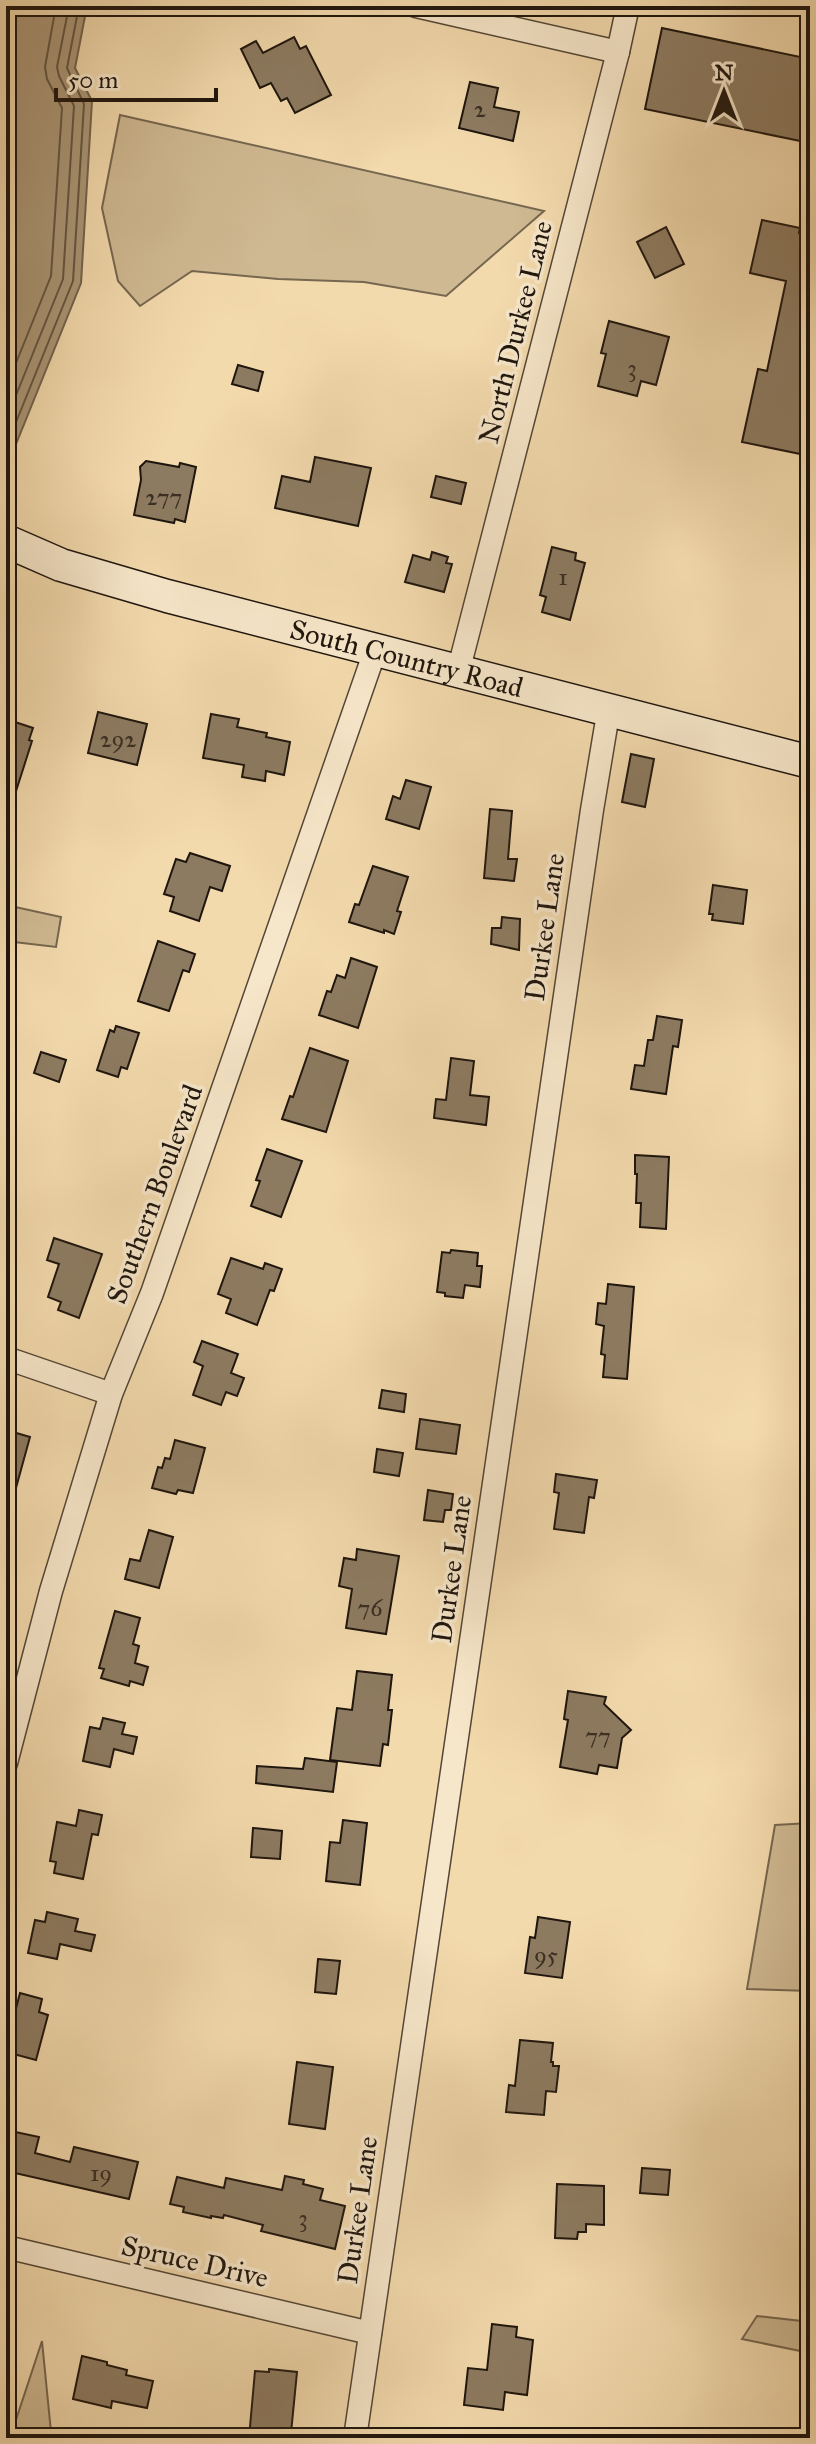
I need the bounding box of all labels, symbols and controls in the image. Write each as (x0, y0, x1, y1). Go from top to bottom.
scale bar (56, 52, 216, 102)
north arrow (684, 52, 764, 132)
text: N (715, 59, 734, 86)
text: 50 m (68, 65, 118, 95)
house number: 2 (474, 94, 486, 124)
street label: North Durkee Lane (471, 217, 560, 447)
house number: 3 (627, 353, 637, 383)
house number: 277 (146, 482, 182, 512)
house number: 1 (558, 562, 568, 592)
street label: South Country Road (286, 611, 527, 705)
house number: 292 (100, 724, 136, 754)
street label: Durkee Lane (517, 851, 572, 1003)
street label: Southern Boulevard (99, 1080, 210, 1308)
street label: Durkee Lane (424, 1493, 479, 1645)
house number: 76 (357, 1593, 383, 1623)
house number: 77 (585, 1721, 611, 1751)
house number: 95 (534, 1940, 558, 1970)
street label: Durkee Lane (330, 2134, 385, 2286)
house number: 19 (90, 2158, 112, 2188)
house number: 3 (298, 2203, 308, 2233)
street label: Spruce Drive (118, 2228, 272, 2295)

